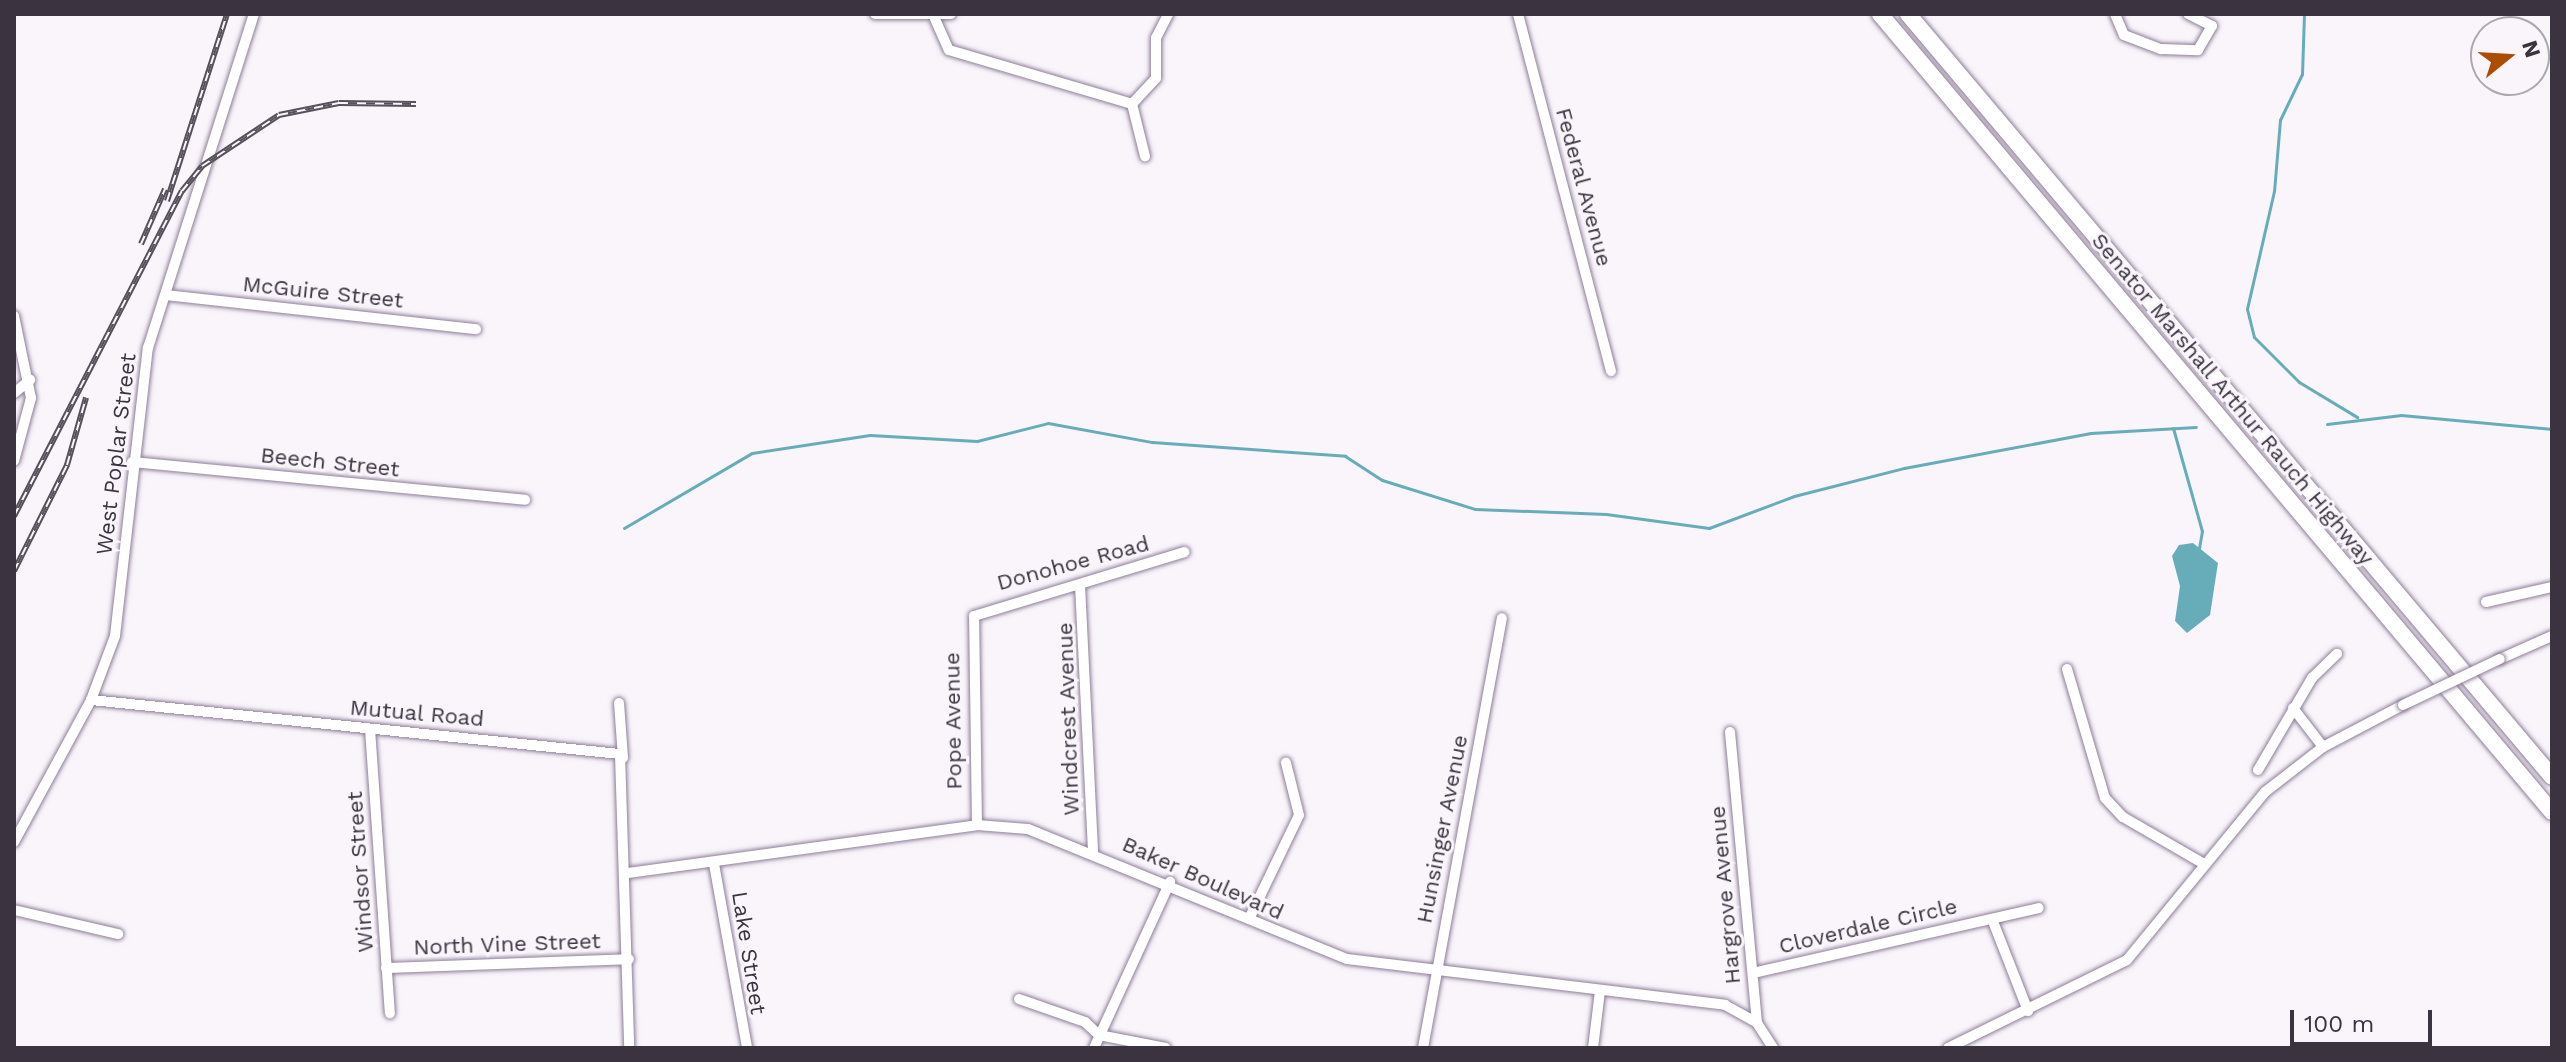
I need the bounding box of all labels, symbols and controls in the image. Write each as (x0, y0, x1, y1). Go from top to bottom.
north arrow (2470, 16, 2550, 96)
text: N (2517, 37, 2546, 61)
street label: Federal Avenue (1550, 104, 1618, 270)
street label: Senator Marshall Arthur Rauch Highway (2085, 227, 2381, 571)
street label: McGuire Street (241, 270, 405, 314)
street label: West Poplar Street (90, 351, 142, 557)
street label: Beech Street (259, 442, 401, 482)
street label: Donohoe Road (994, 530, 1152, 596)
street label: Windcrest Avenue (1051, 622, 1085, 816)
street label: Pope Avenue (939, 652, 967, 790)
street label: Mutual Road (348, 694, 486, 732)
street label: Hunsinger Avenue (1411, 732, 1473, 926)
street label: Windsor Street (341, 790, 379, 954)
street label: Hargrove Avenue (1704, 804, 1746, 986)
street label: Baker Boulevard (1118, 830, 1288, 926)
street label: Lake Street (726, 890, 772, 1016)
street label: Cloverdale Circle (1776, 893, 1960, 959)
street label: North Vine Street (413, 928, 601, 960)
scale bar (2294, 994, 2436, 1044)
text: 100 m (2304, 1010, 2374, 1038)

